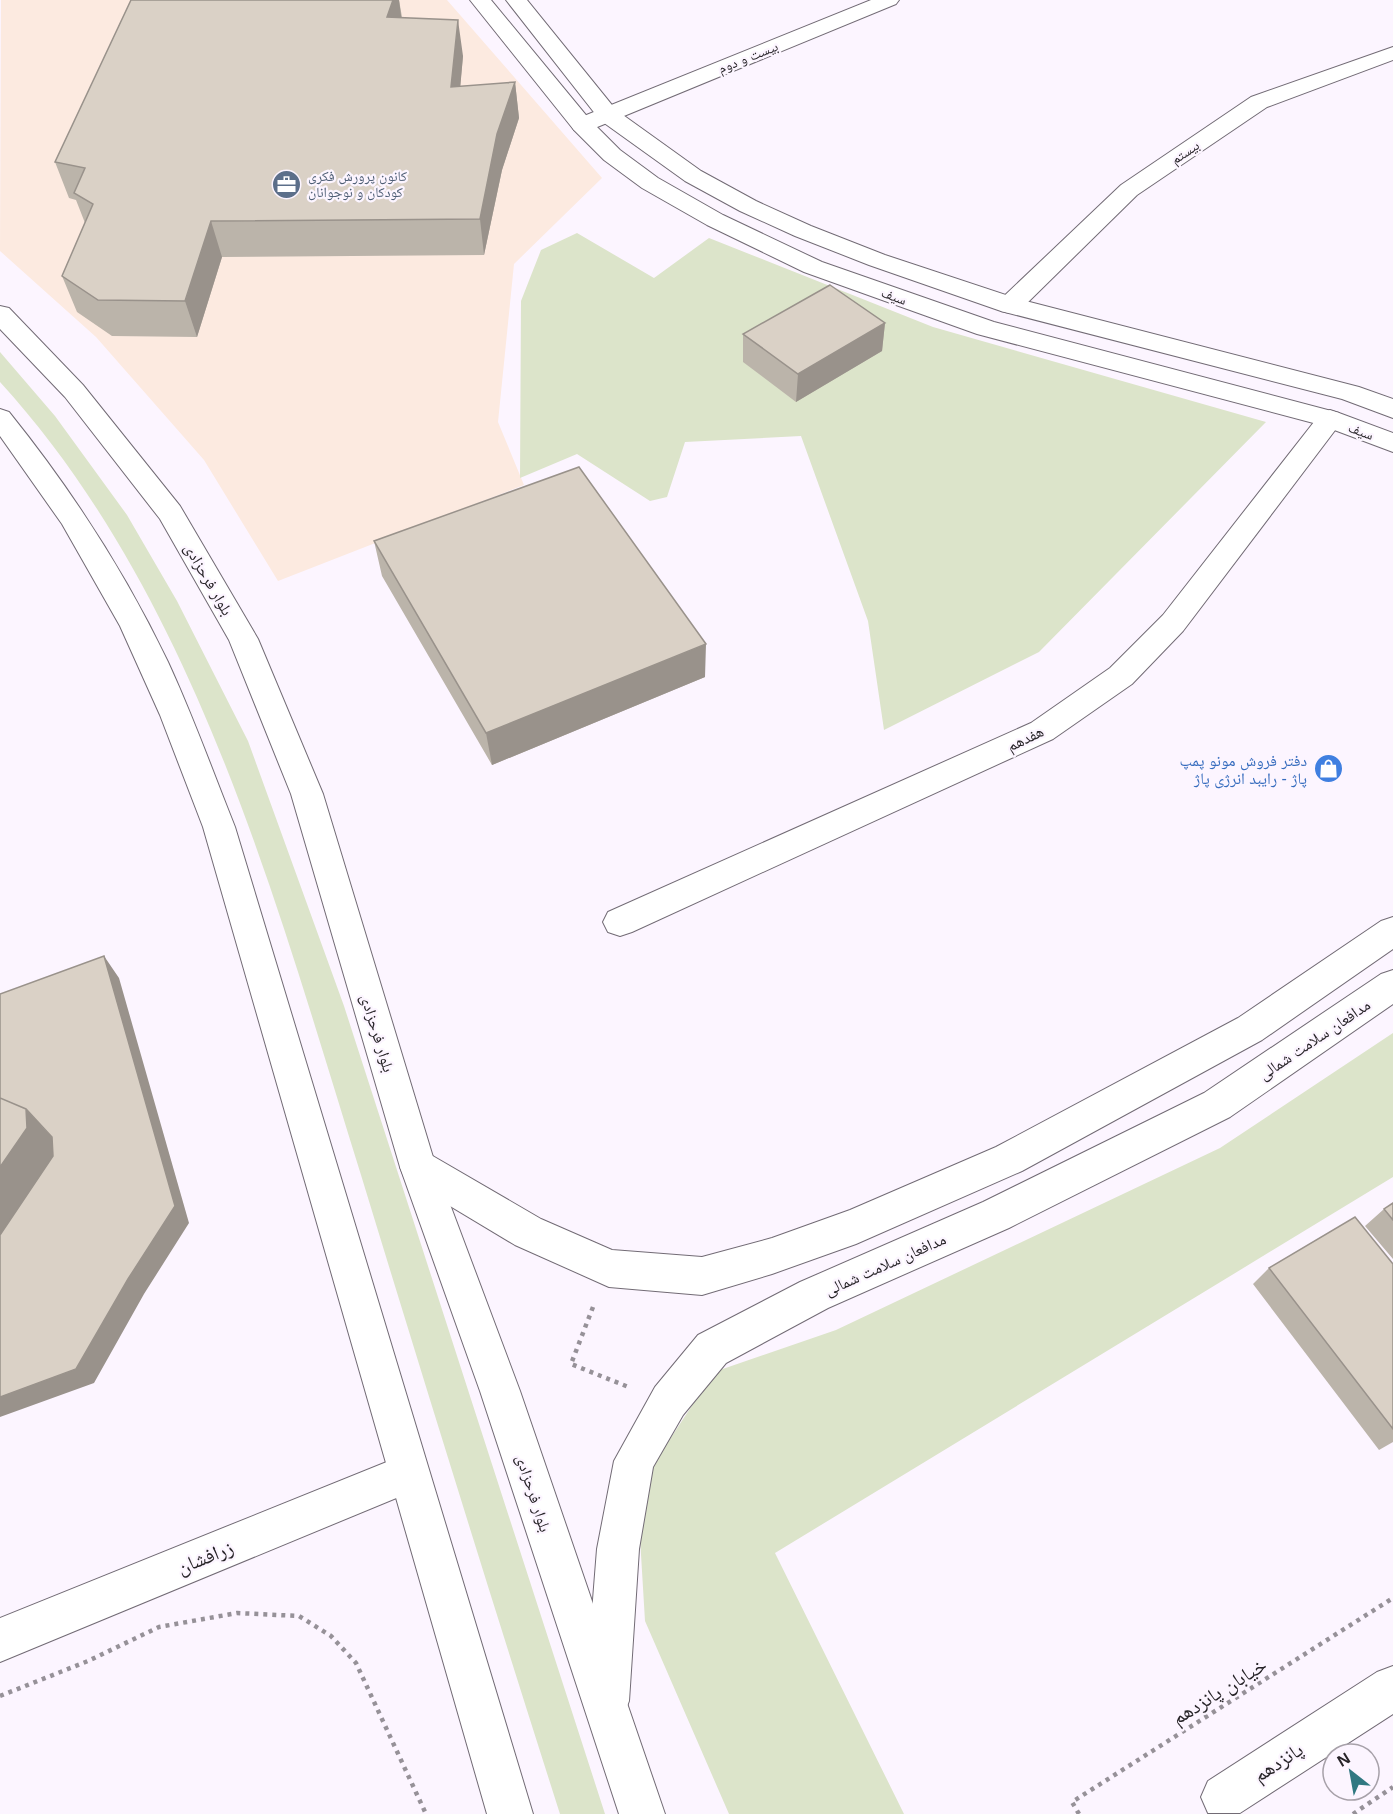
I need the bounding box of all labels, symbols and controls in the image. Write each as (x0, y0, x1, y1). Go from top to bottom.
street label: بیست و دوم (716, 38, 781, 78)
street label: بیستم (1168, 137, 1203, 169)
office icon: کانون پرورش فکری کودکان و نوجوانان (271, 168, 303, 200)
place label: کانون پرورش فکری کودکان و نوجوانان (308, 168, 407, 201)
street label: سیف (879, 284, 909, 308)
street label: سیف (1346, 419, 1376, 443)
street label: بلوار فرحزادی (179, 540, 236, 619)
street label: هفدهم (1004, 722, 1047, 756)
place label: دفتر فروش مونو پمپ پاژ - رایبد انرژی پاژ (1179, 752, 1307, 789)
shop icon: دفتر فروش مونو پمپ پاژ - رایبد انرژی پاژ (1312, 753, 1344, 785)
street label: بلوار فرحزادی (356, 992, 397, 1075)
street label: مدافعان سلامت شمالی (1255, 996, 1374, 1085)
street label: مدافعان سلامت شمالی (822, 1230, 949, 1301)
street label: بلوار فرحزادی (511, 1452, 554, 1535)
street label: زرافشان (174, 1536, 237, 1579)
street label: خیابان پانزدهم (1168, 1653, 1272, 1731)
street label: پانزدهم (1249, 1738, 1309, 1789)
north arrow (1321, 1742, 1381, 1802)
text: N (1334, 1749, 1353, 1770)

